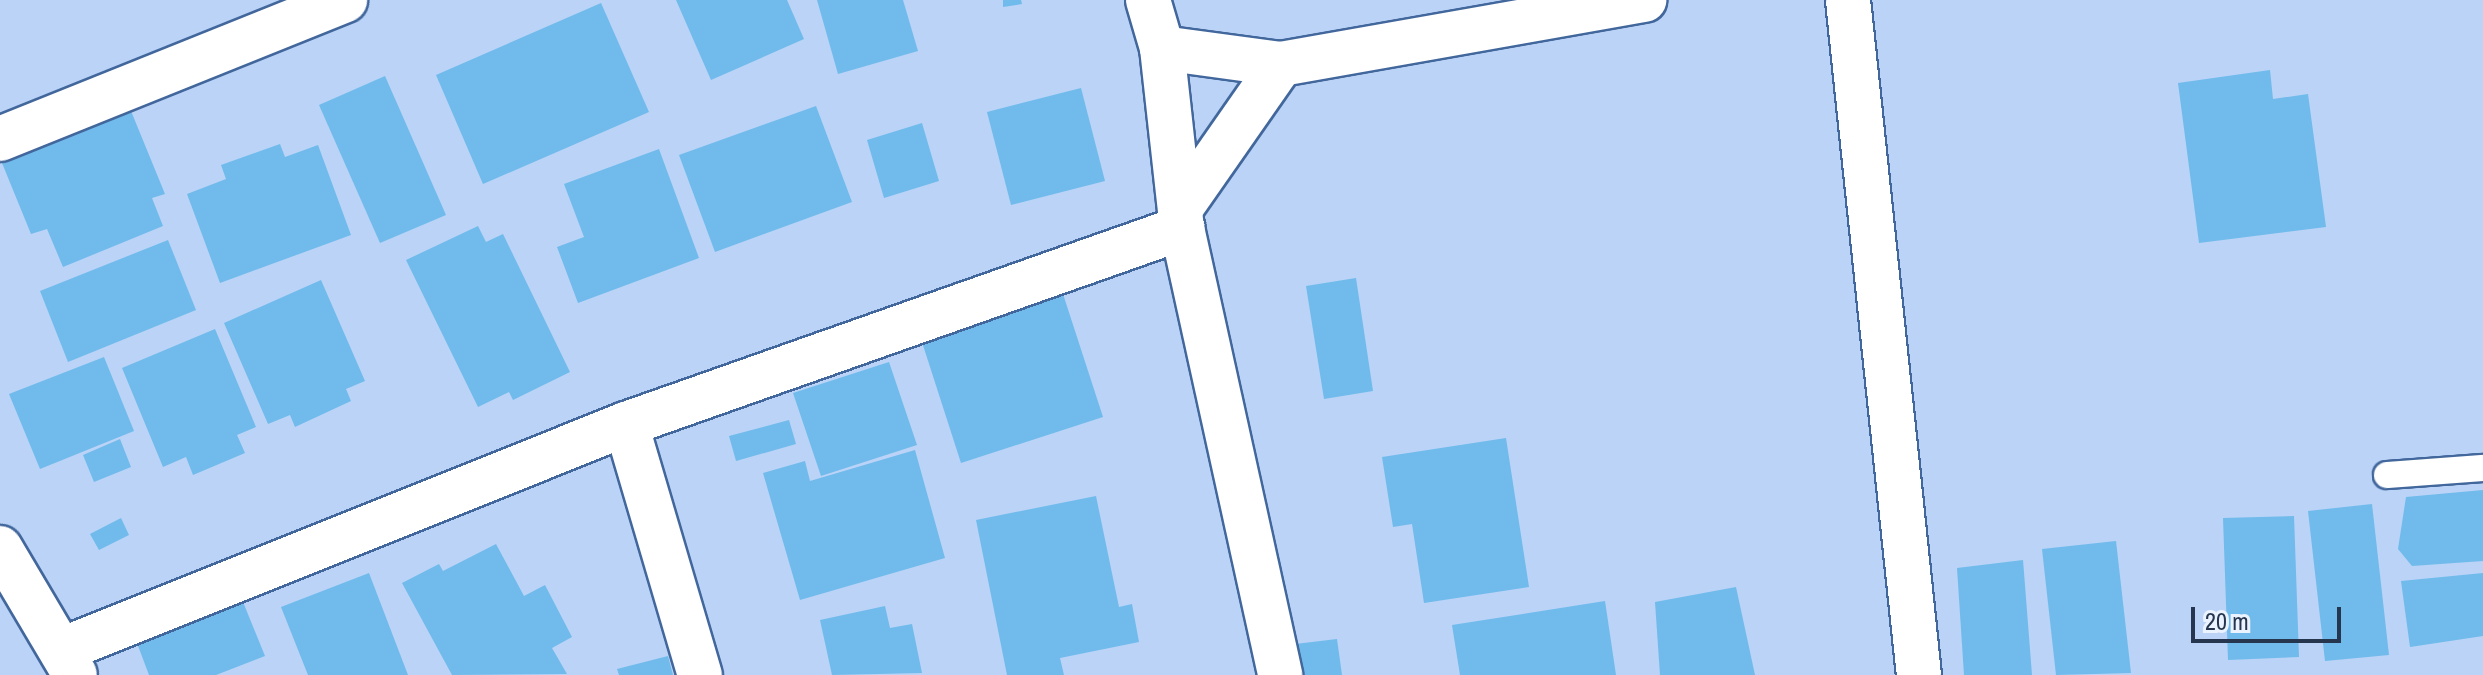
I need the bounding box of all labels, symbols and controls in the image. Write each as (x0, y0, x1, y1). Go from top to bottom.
scale bar (2195, 591, 2345, 641)
text: 20 m (2205, 605, 2249, 637)

